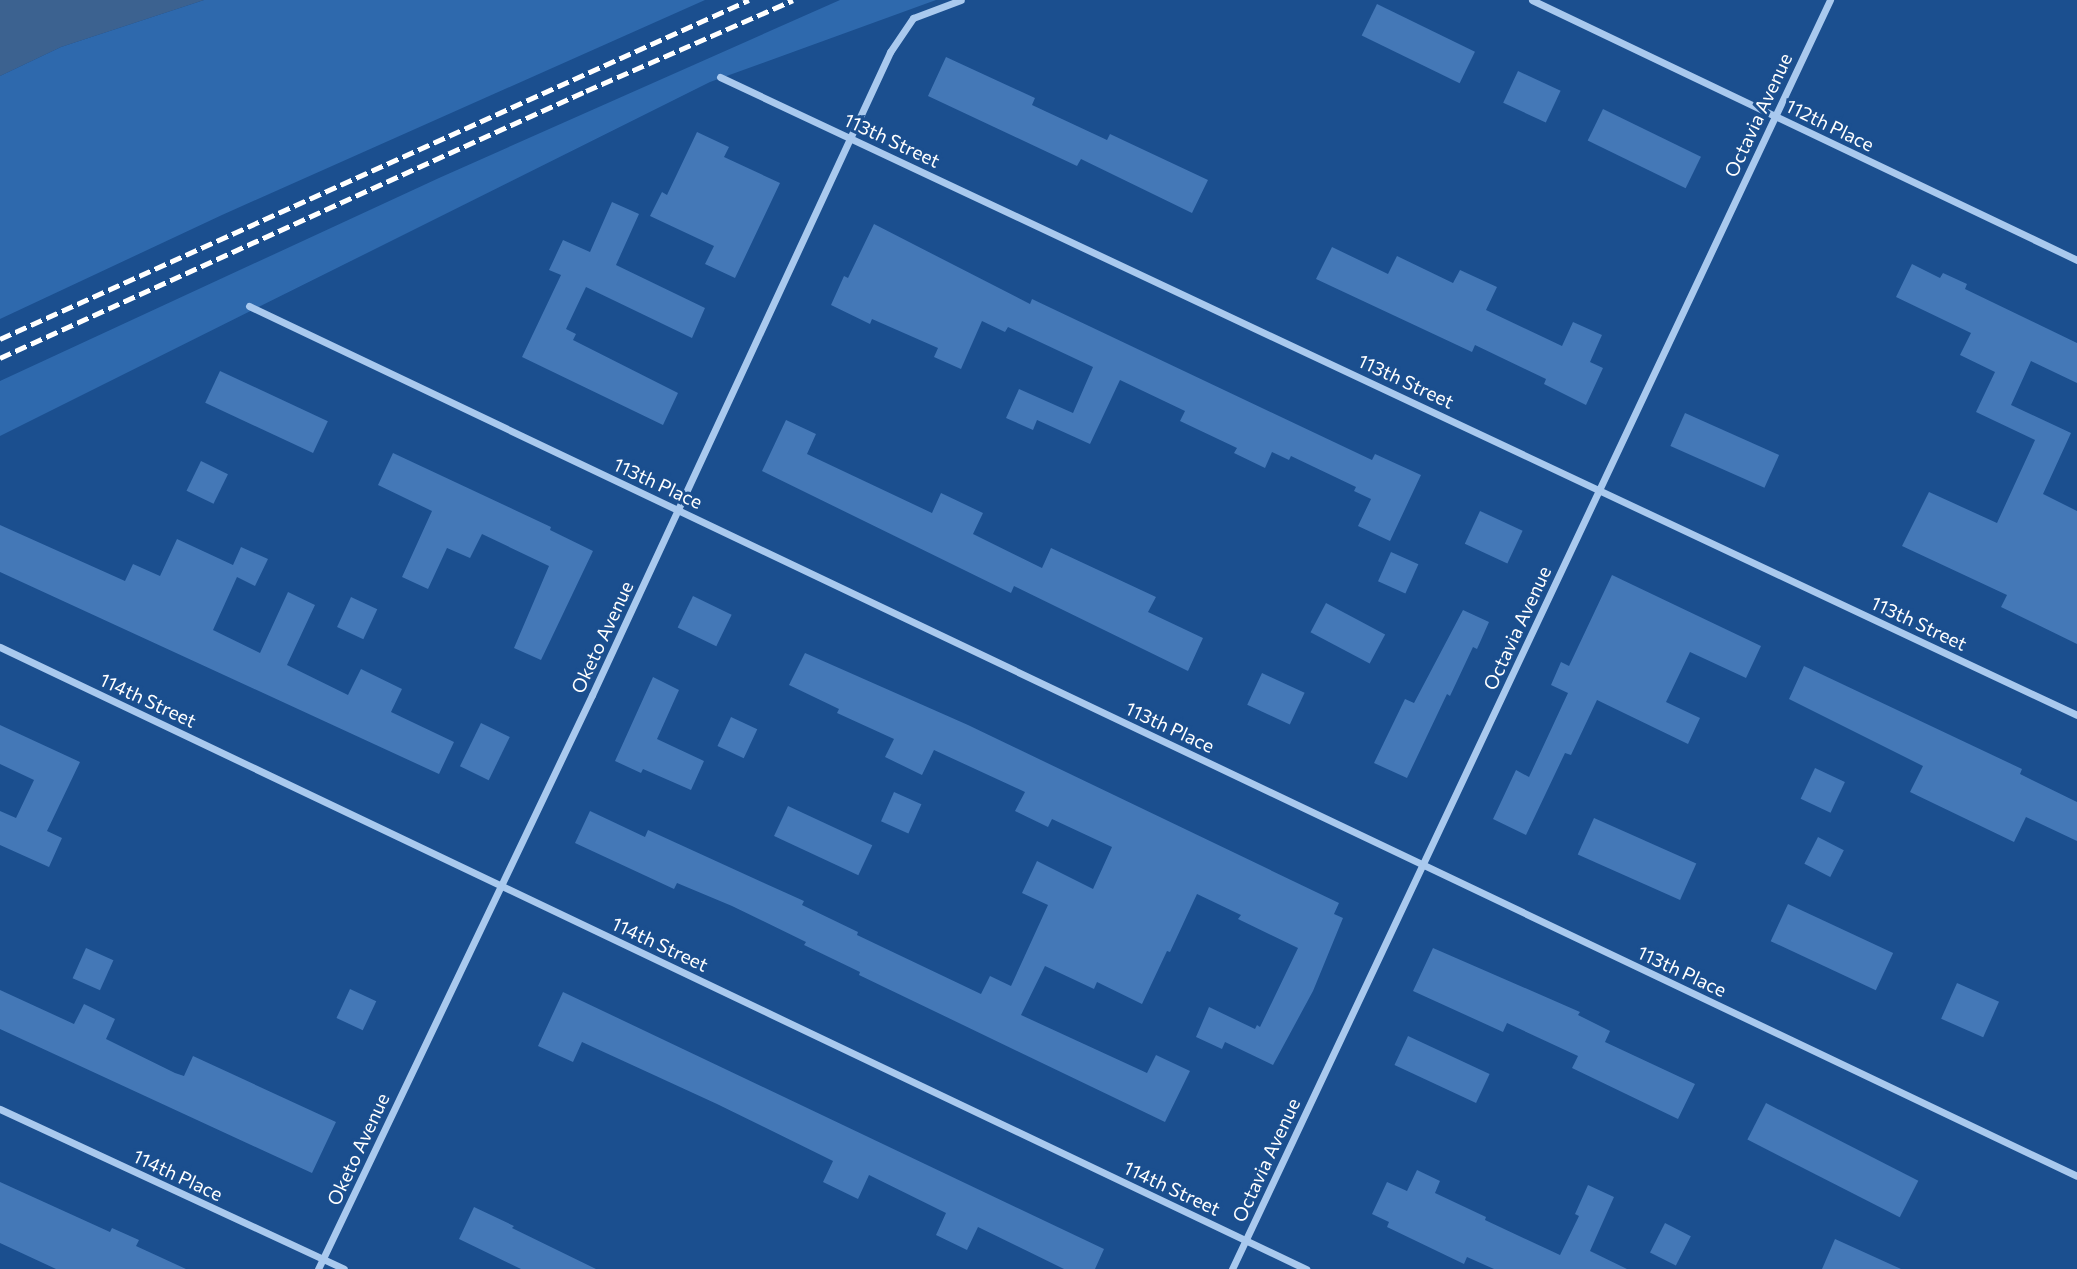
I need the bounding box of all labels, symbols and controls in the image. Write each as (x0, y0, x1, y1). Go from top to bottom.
street label: Octavia Avenue (1719, 49, 1797, 181)
street label: 112th Place (1782, 94, 1878, 156)
street label: 113th Street (840, 108, 944, 172)
street label: 113th Street (1354, 349, 1458, 413)
street label: 113th Place (610, 452, 706, 514)
street label: Octavia Avenue (1478, 562, 1556, 694)
street label: Oketo Avenue (566, 577, 638, 697)
street label: 113th Street (1867, 591, 1971, 655)
street label: 114th Street (96, 668, 200, 732)
street label: 113th Place (1122, 696, 1218, 758)
street label: 114th Street (608, 912, 712, 976)
street label: 113th Place (1634, 940, 1730, 1002)
street label: Oketo Avenue (322, 1089, 394, 1209)
street label: Octavia Avenue (1227, 1094, 1305, 1226)
street label: 114th Place (130, 1144, 226, 1206)
street label: 114th Street (1120, 1156, 1224, 1220)

